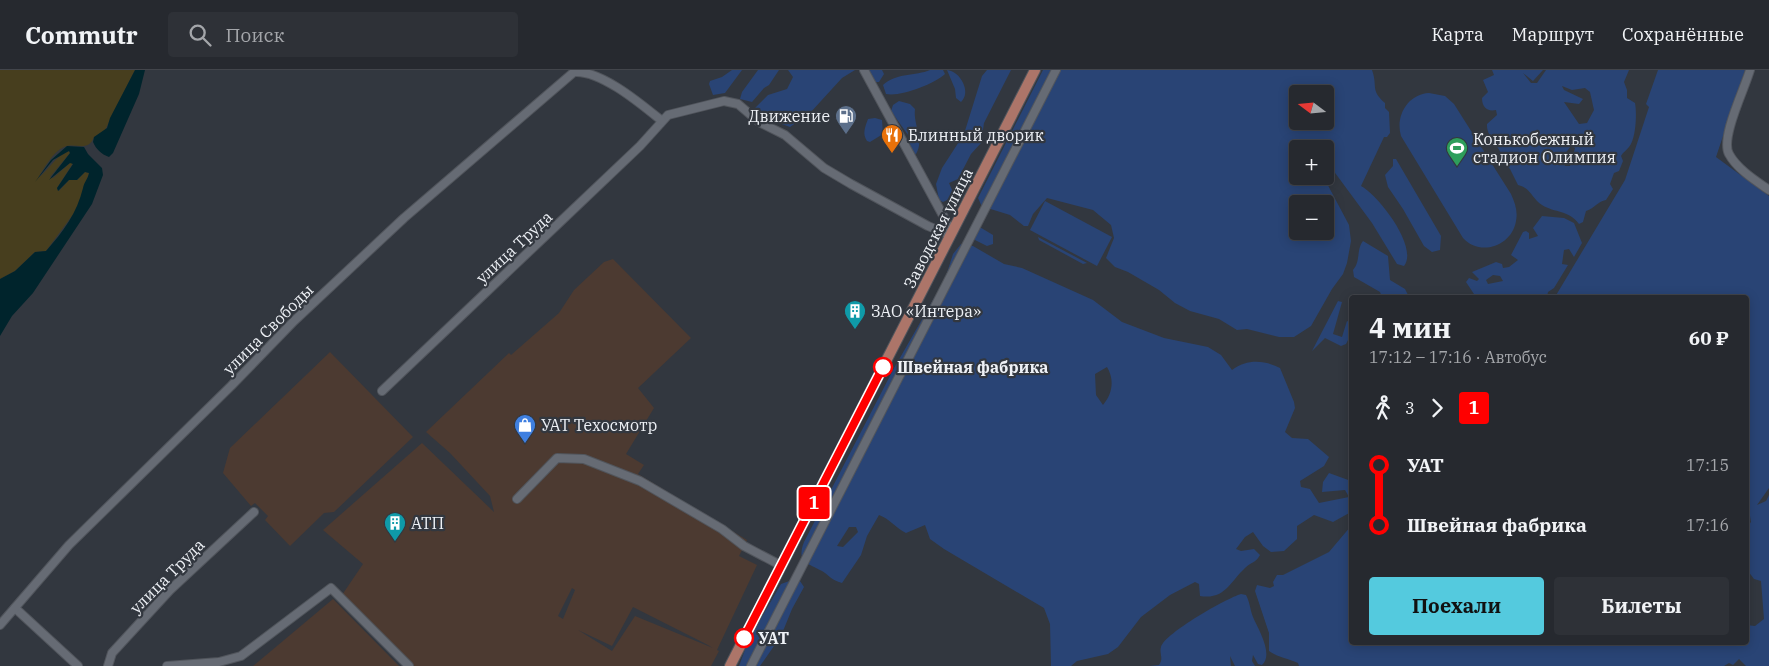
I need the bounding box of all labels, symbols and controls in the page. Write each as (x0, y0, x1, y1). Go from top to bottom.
search box (168, 12, 518, 57)
text: Commutr (25, 19, 138, 51)
icon: search (186, 21, 214, 49)
text: Поиск (226, 23, 285, 47)
text: Карта (1431, 23, 1484, 46)
text: Маршрут (1512, 23, 1594, 46)
text: Сохранённые (1622, 23, 1744, 46)
north arrow (1289, 85, 1334, 130)
map controls (1289, 85, 1334, 240)
fuel station icon: Движение (834, 104, 858, 135)
place label: Движение (749, 106, 830, 126)
restaurant icon: Блинный дворик (880, 123, 904, 154)
place label: Блинный дворик (908, 125, 1045, 145)
place label: Конькобежный стадион Олимпия (1473, 129, 1616, 167)
sports icon: Конькобежный стадион Олимпия (1445, 136, 1469, 167)
button: + (1289, 140, 1334, 185)
street label: Заводская улица (899, 164, 977, 292)
button: − (1289, 195, 1334, 240)
street label: улица Труда (472, 206, 557, 287)
street label: улица Свободы (219, 279, 318, 378)
building icon: ЗАО «Интера» (843, 299, 867, 330)
place label: ЗАО «Интера» (871, 301, 981, 321)
text: 4 мин (1369, 309, 1451, 346)
text: 60 ₽ (1689, 326, 1729, 350)
text: 17:12 – 17:16 · Автобус (1369, 347, 1547, 367)
marker: Швейная фабрика (873, 357, 893, 377)
place label: Швейная фабрика (897, 357, 1048, 377)
icon: walk (1369, 394, 1397, 422)
icon: forward (1423, 394, 1451, 422)
text: 1 (1469, 396, 1479, 419)
text: 3 (1405, 398, 1415, 418)
shop icon: УАТ Техосмотр (513, 413, 537, 444)
place label: УАТ Техосмотр (541, 415, 658, 435)
text: УАТ (1407, 453, 1444, 477)
text: 17:15 (1686, 455, 1729, 475)
line badge: 1 (798, 487, 830, 519)
text: 1 (809, 491, 819, 514)
building icon: АТП (383, 511, 407, 542)
place label: АТП (411, 513, 444, 533)
text: Швейная фабрика (1407, 513, 1587, 537)
text: 17:16 (1686, 515, 1729, 535)
street label: улица Труда (126, 534, 209, 617)
button: Поехали (1369, 577, 1544, 635)
button: Билеты (1554, 577, 1729, 635)
marker: УАТ (734, 628, 754, 648)
place label: УАТ (758, 628, 789, 648)

